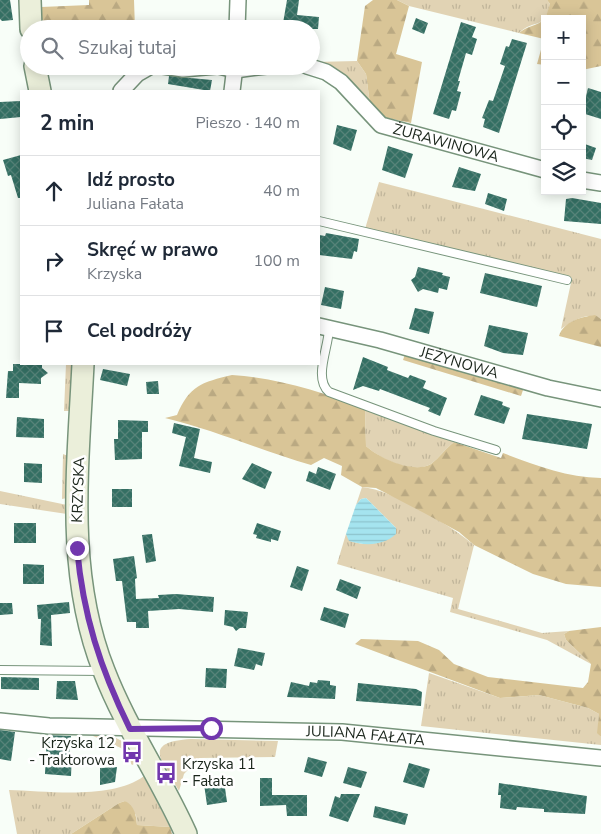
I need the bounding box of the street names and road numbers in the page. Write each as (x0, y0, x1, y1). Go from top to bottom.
street label: ŻURAWINOWA (391, 119, 501, 167)
street label: JEŻYNOWA (417, 342, 501, 383)
street label: KRZYSKA (67, 457, 89, 523)
street label: JULIANA FAŁATA (305, 721, 426, 750)

